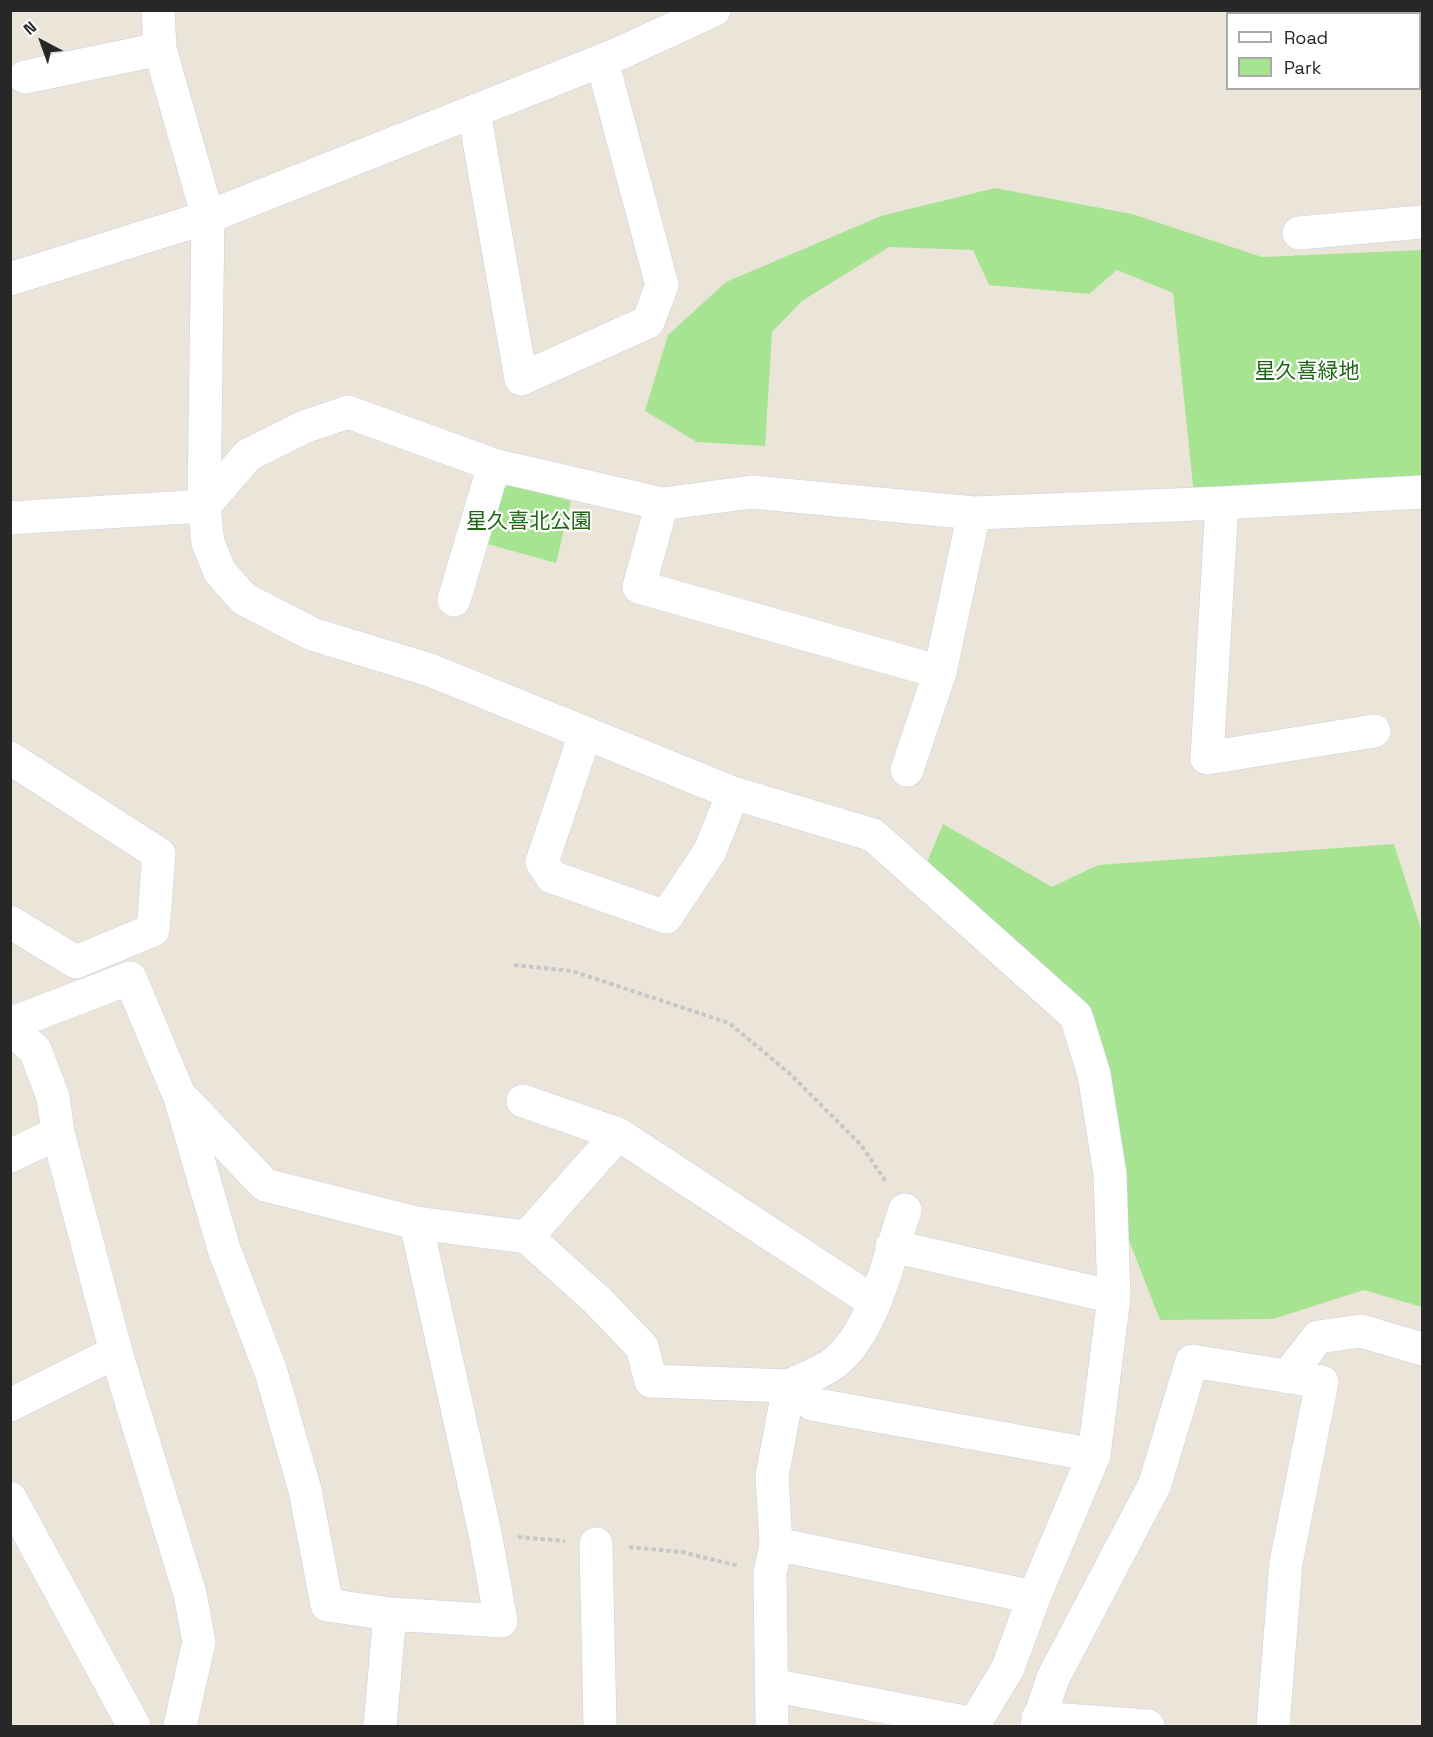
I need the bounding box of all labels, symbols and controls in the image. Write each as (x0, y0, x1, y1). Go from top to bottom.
north arrow (12, 12, 72, 72)
legend (1226, 12, 1421, 90)
text: N (19, 17, 41, 39)
text: Road (1284, 26, 1328, 49)
text: Park (1284, 56, 1321, 79)
park label: 星久喜緑地 (1255, 359, 1359, 385)
park label: 星久喜北公園 (466, 509, 592, 535)

